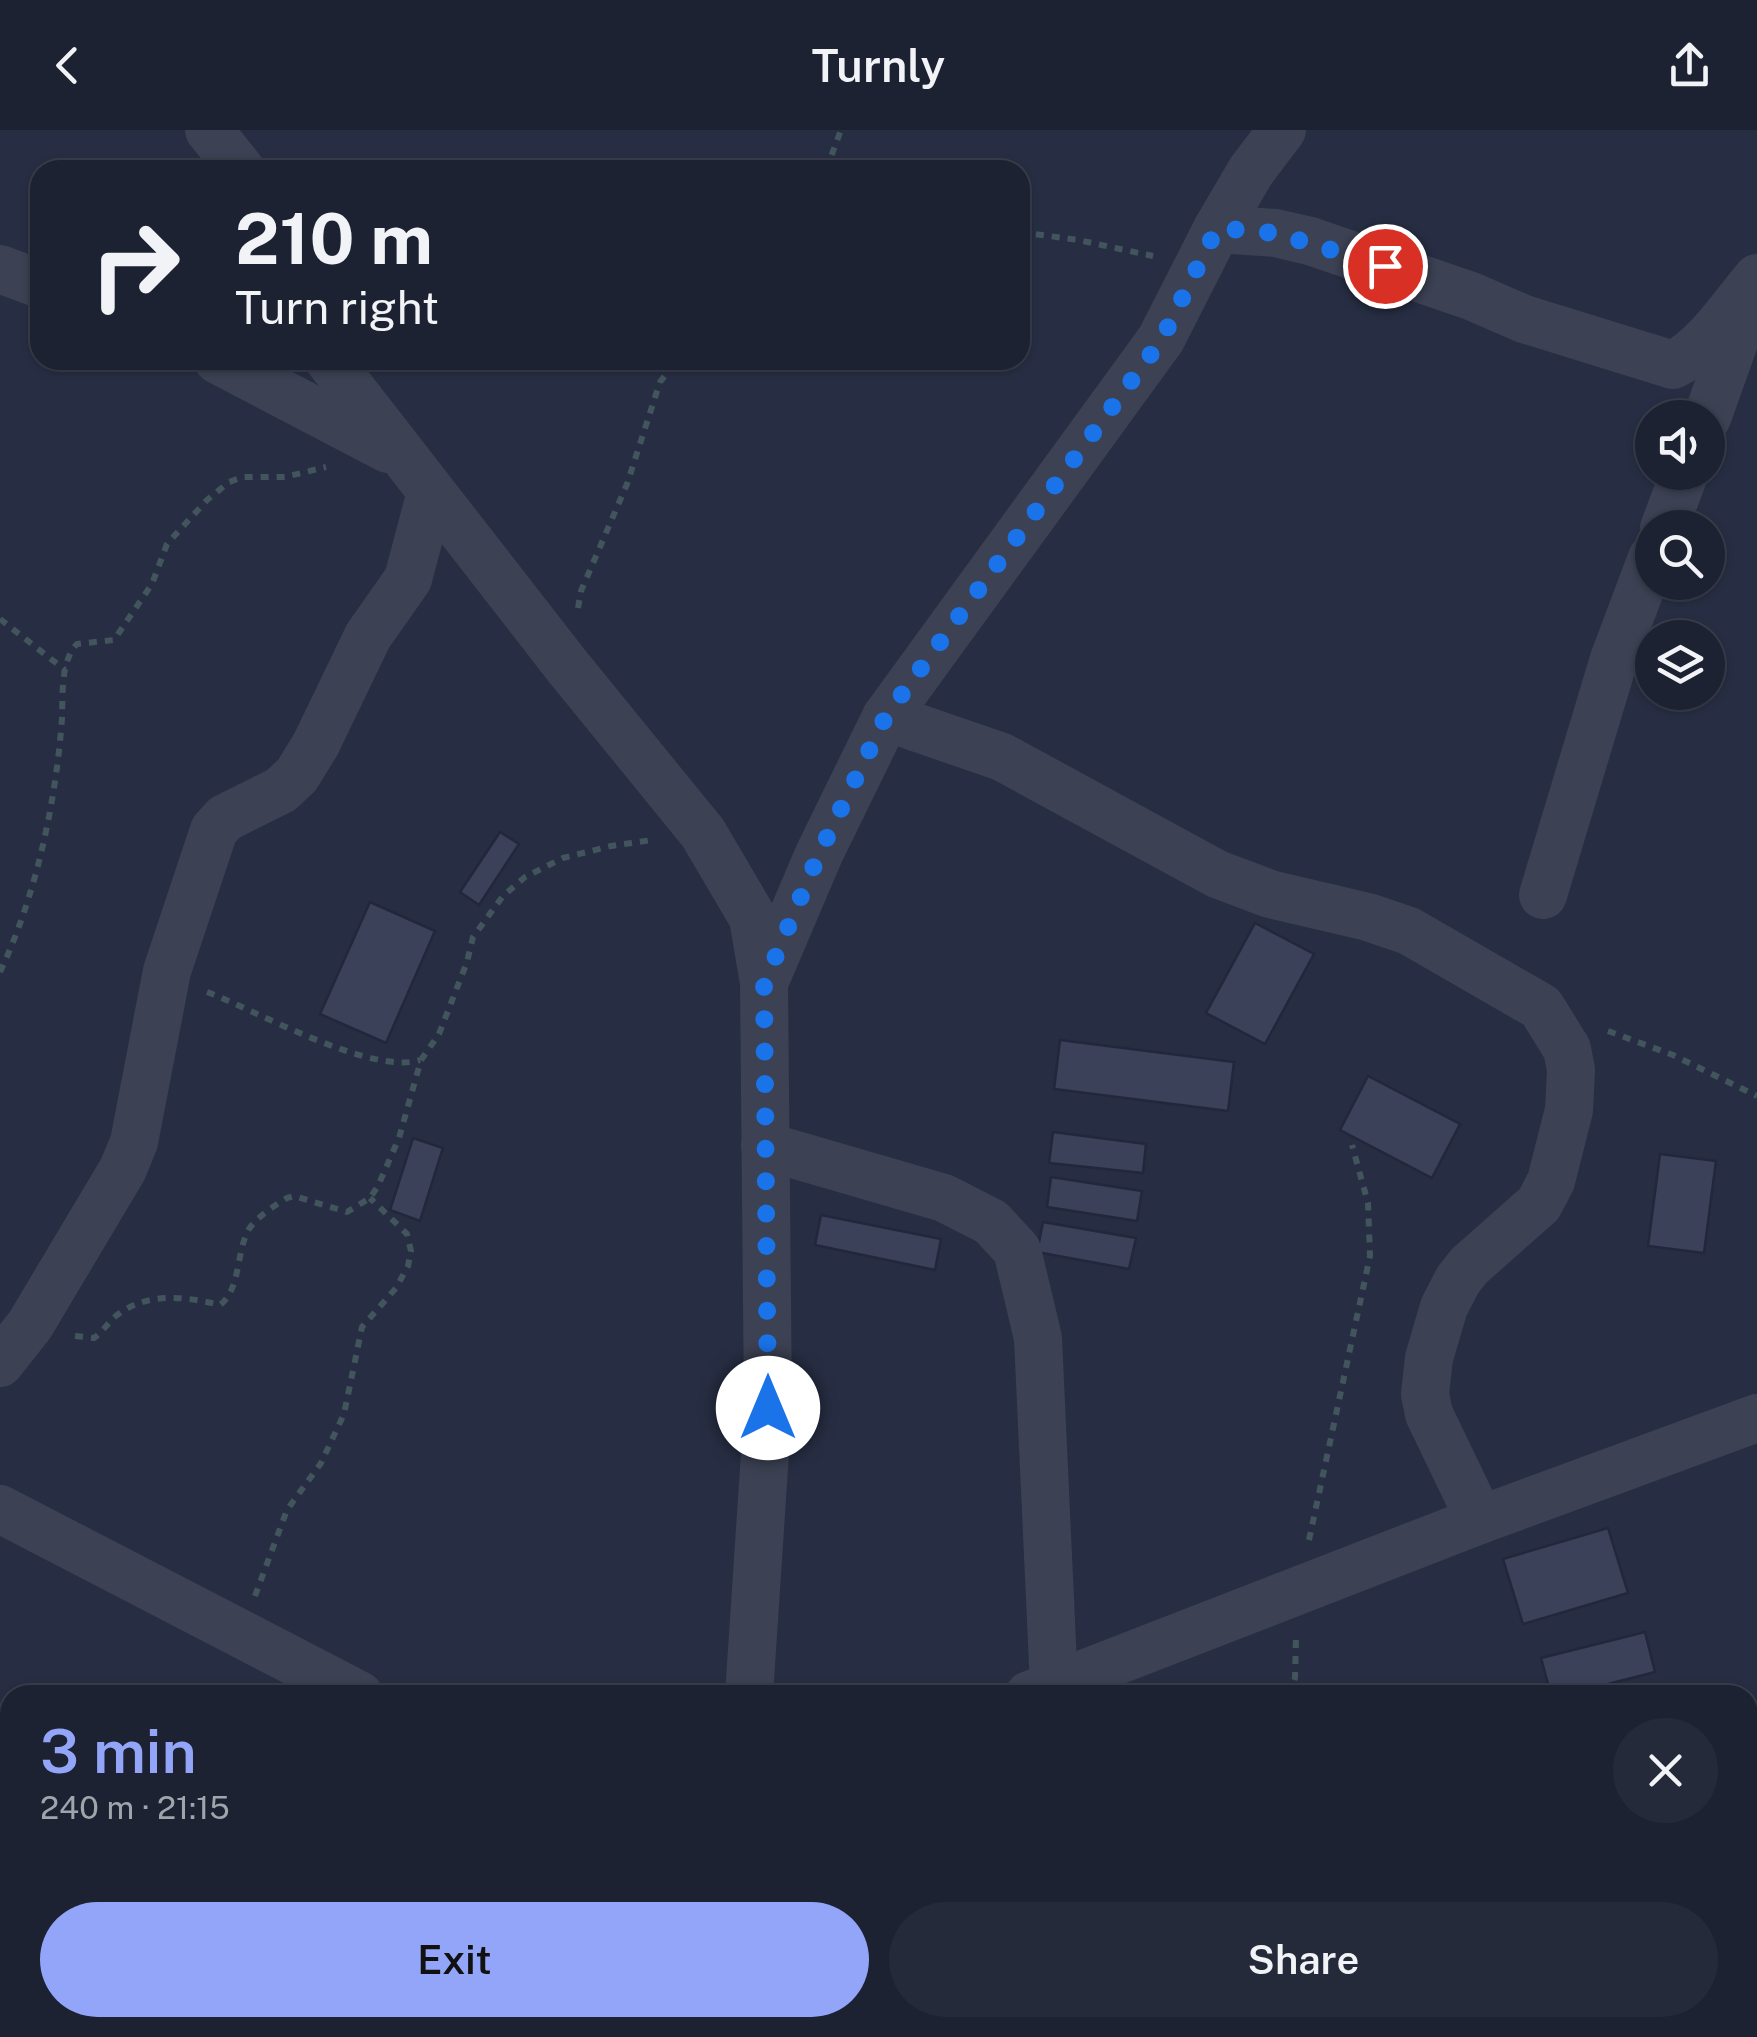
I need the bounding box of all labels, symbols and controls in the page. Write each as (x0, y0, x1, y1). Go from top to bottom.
icon: back (40, 38, 95, 93)
icon: share (1662, 38, 1717, 93)
text: Turnly (812, 39, 945, 92)
text: 210 m (235, 197, 433, 280)
icon: right (70, 200, 200, 330)
pin (1343, 224, 1428, 309)
icon: arrive (1358, 239, 1413, 294)
text: Turn right (235, 281, 439, 334)
map controls (1635, 400, 1725, 710)
button: sound (1635, 400, 1725, 490)
button: search (1635, 510, 1725, 600)
button: layers (1635, 620, 1725, 710)
position arrow (716, 1356, 820, 1460)
text: 3 min (40, 1716, 197, 1787)
button: close (1613, 1718, 1718, 1823)
text: 240 m · 21:15 (40, 1789, 230, 1826)
button: Exit (40, 1902, 869, 2017)
button: Share (889, 1902, 1718, 2017)

